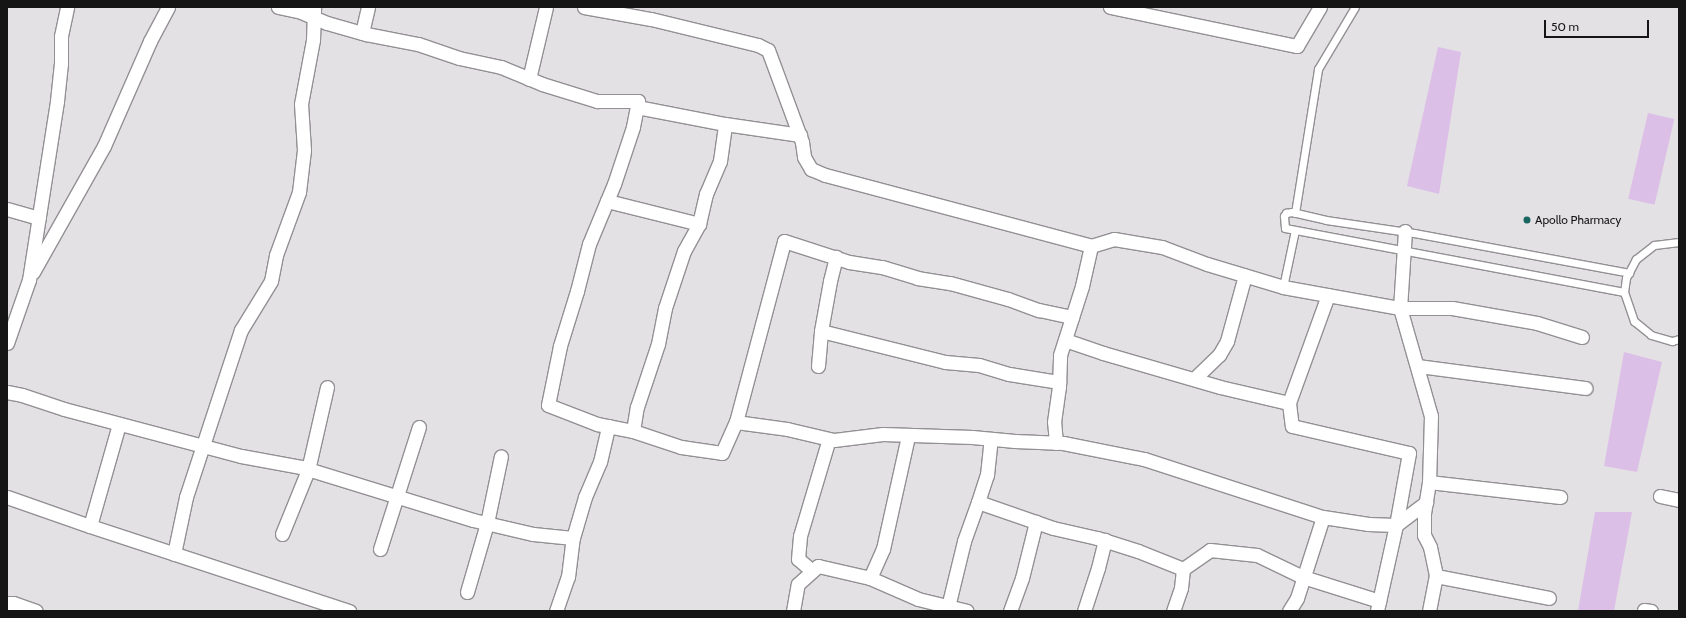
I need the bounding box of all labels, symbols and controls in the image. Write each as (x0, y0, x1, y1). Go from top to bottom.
scale bar (1546, 12, 1651, 38)
text: 50 m (1551, 19, 1579, 34)
place label: Apollo Pharmacy (1535, 213, 1621, 227)
marker: Apollo Pharmacy (1522, 215, 1532, 225)

